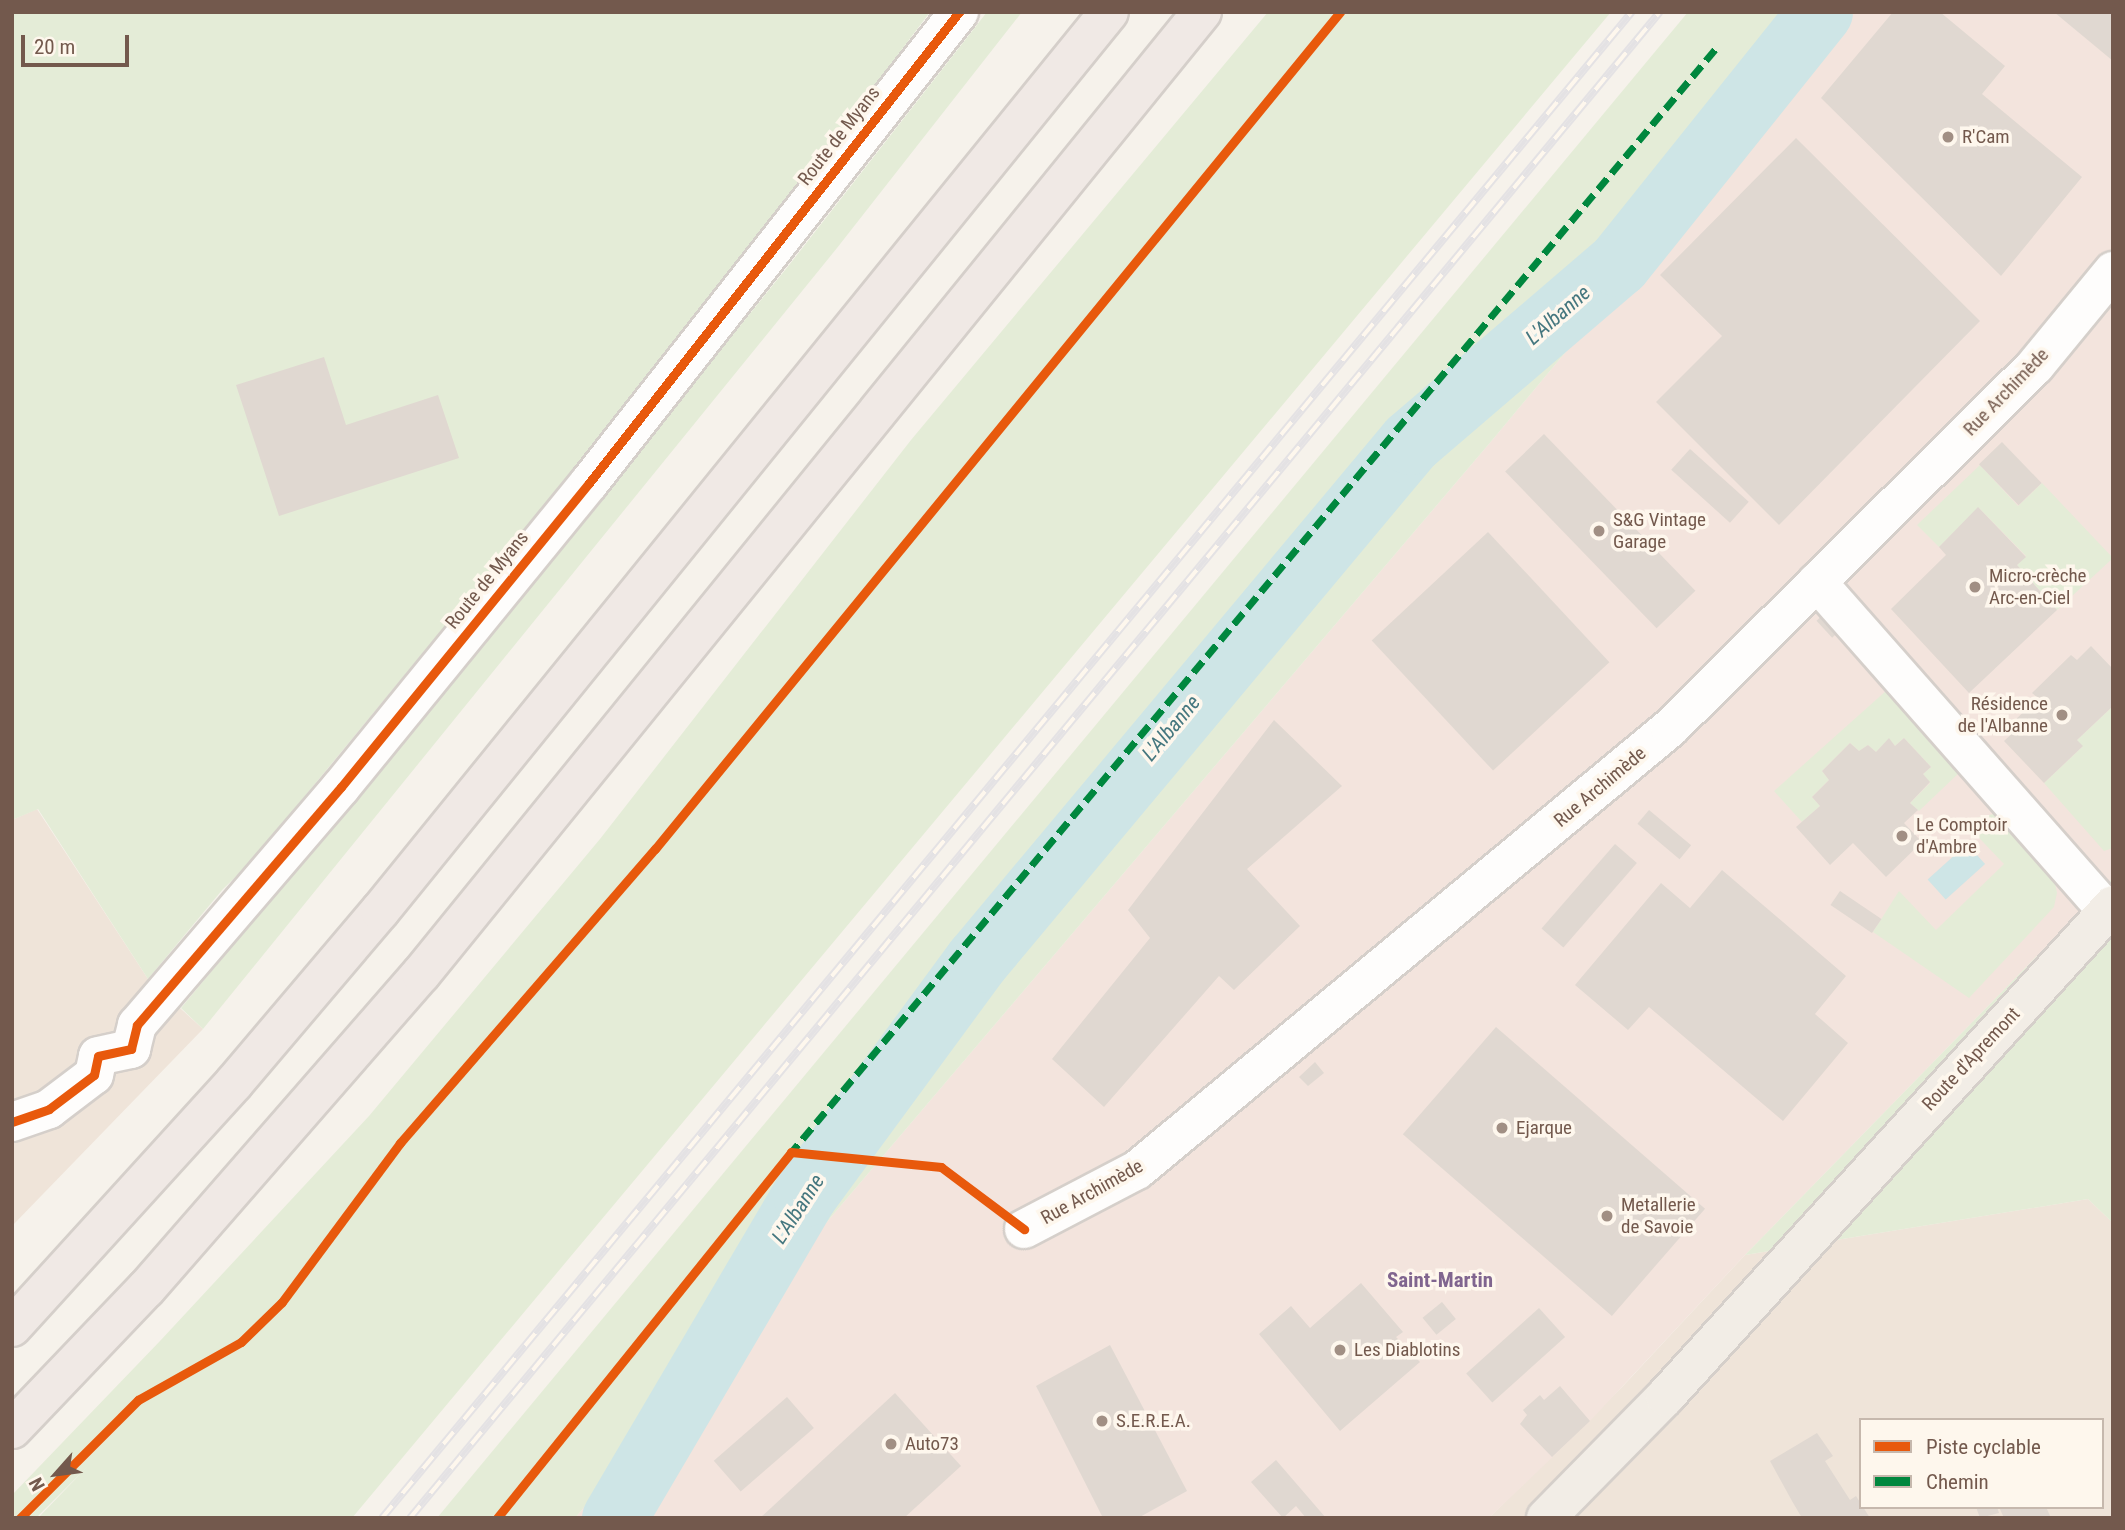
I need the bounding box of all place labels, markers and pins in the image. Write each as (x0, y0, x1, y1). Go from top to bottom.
place label: R'Cam (1962, 126, 2010, 148)
marker: R'Cam (1940, 129, 1956, 145)
place label: S&G Vintage Garage (1613, 509, 1706, 553)
marker: S&G Vintage Garage (1591, 523, 1607, 539)
place label: Micro-crèche Arc-en-Ciel (1989, 565, 2086, 609)
marker: Micro-crèche Arc-en-Ciel (1967, 579, 1983, 595)
place label: Résidence de l'Albanne (1958, 693, 2048, 737)
marker: Résidence de l'Albanne (2054, 707, 2070, 723)
place label: Le Comptoir d'Ambre (1916, 814, 2007, 858)
marker: Le Comptoir d'Ambre (1894, 828, 1910, 844)
place label: Ejarque (1516, 1117, 1572, 1139)
marker: Ejarque (1494, 1120, 1510, 1136)
place label: Metallerie de Savoie (1621, 1194, 1696, 1238)
marker: Metallerie de Savoie (1599, 1208, 1615, 1224)
place label: Les Diablotins (1354, 1339, 1460, 1361)
marker: Les Diablotins (1332, 1342, 1348, 1358)
place label: S.E.R.E.A. (1116, 1410, 1191, 1432)
marker: S.E.R.E.A. (1094, 1413, 1110, 1429)
place label: Auto73 (905, 1433, 959, 1455)
marker: Auto73 (883, 1436, 899, 1452)

